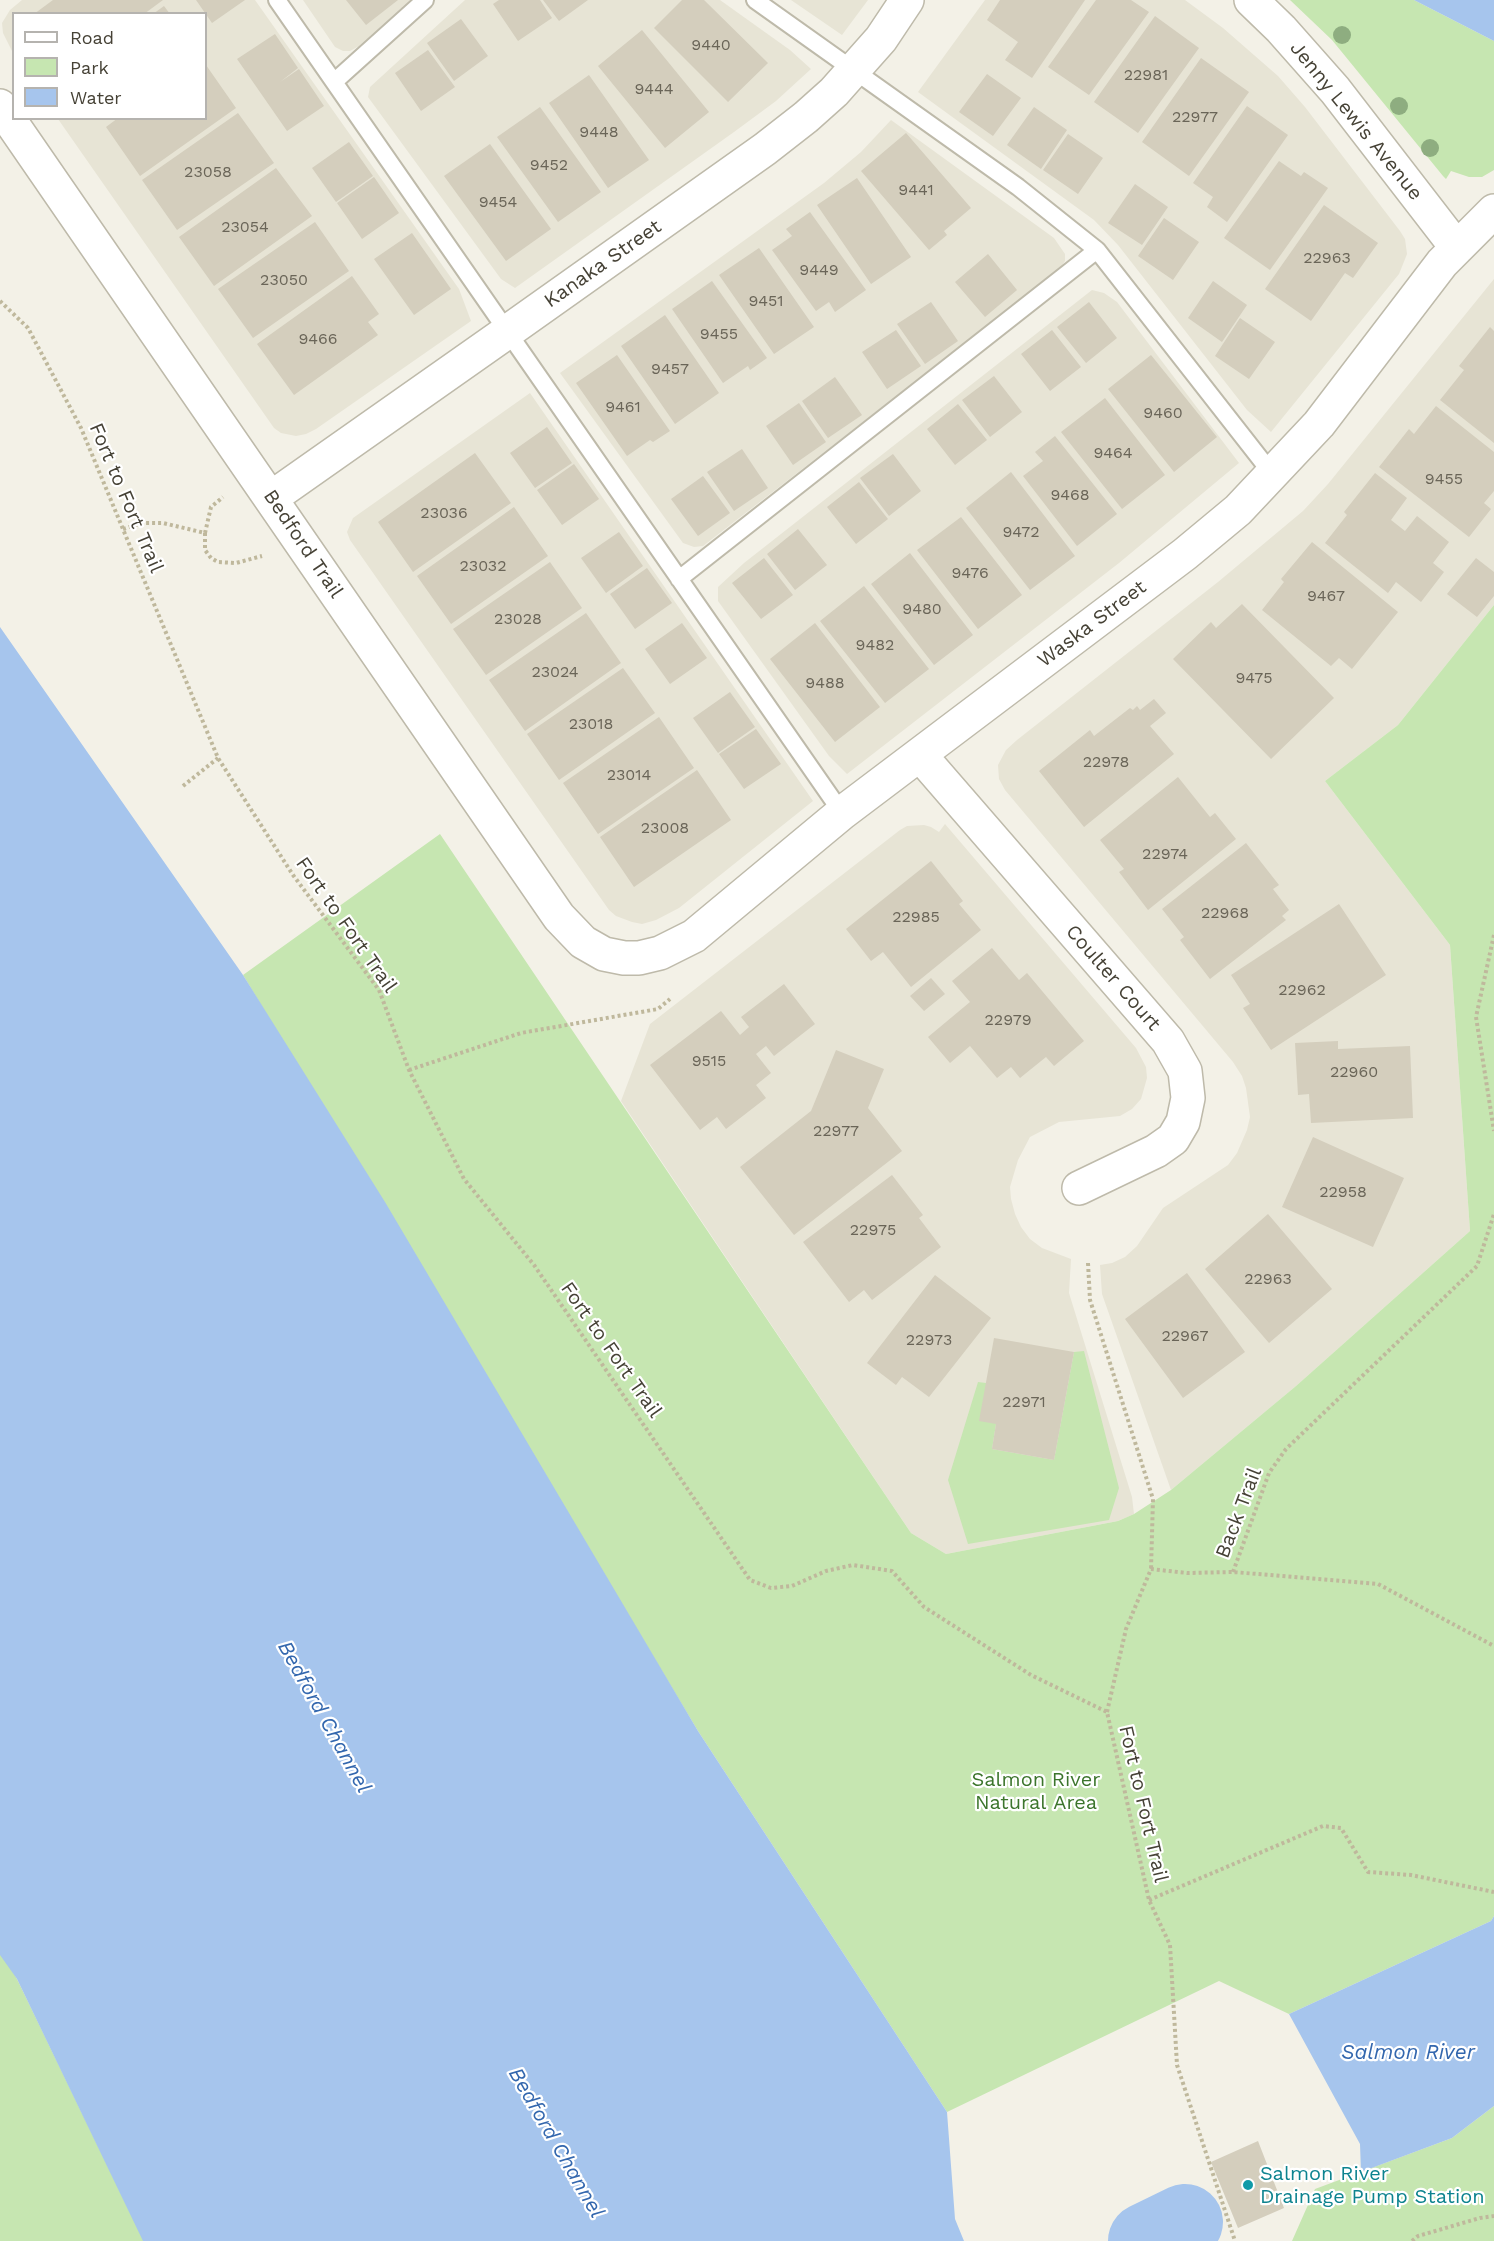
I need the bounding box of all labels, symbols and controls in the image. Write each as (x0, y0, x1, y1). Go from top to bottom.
legend (12, 12, 207, 120)
text: Road (70, 27, 114, 48)
house number: 9440 (691, 35, 731, 55)
street label: Jenny Lewis Avenue (1285, 37, 1427, 205)
text: Park (70, 57, 109, 78)
house number: 22981 (1124, 65, 1168, 85)
house number: 9444 (634, 79, 674, 99)
text: Water (70, 87, 122, 108)
house number: 22977 (1172, 107, 1218, 127)
house number: 9448 (579, 122, 619, 142)
house number: 9452 (530, 155, 568, 175)
house number: 23058 (184, 162, 232, 182)
house number: 9441 (898, 180, 934, 200)
house number: 9454 (479, 192, 517, 212)
street label: Kanaka Street (540, 215, 666, 313)
house number: 23054 (221, 217, 269, 237)
house number: 22963 (1303, 248, 1351, 268)
house number: 9449 (799, 260, 839, 280)
house number: 23050 (260, 270, 308, 290)
house number: 9451 (748, 291, 784, 311)
house number: 9455 (700, 324, 738, 344)
house number: 9466 (298, 329, 338, 349)
house number: 9457 (651, 359, 689, 379)
house number: 9461 (605, 397, 641, 417)
house number: 9460 (1143, 403, 1183, 423)
street label: Fort to Fort Trail (84, 420, 168, 576)
house number: 9464 (1093, 443, 1133, 463)
house number: 9455 (1425, 469, 1463, 489)
street label: Bedford Trail (258, 485, 348, 603)
house number: 9468 (1050, 485, 1090, 505)
house number: 23036 (420, 503, 468, 523)
house number: 9472 (1002, 522, 1040, 542)
house number: 23032 (460, 556, 506, 576)
house number: 9476 (951, 563, 989, 583)
street label: Waska Street (1033, 575, 1151, 673)
house number: 9467 (1307, 586, 1345, 606)
house number: 9480 (902, 599, 942, 619)
house number: 23028 (494, 609, 542, 629)
house number: 9482 (856, 635, 894, 655)
house number: 23024 (531, 662, 579, 682)
house number: 9475 (1235, 668, 1273, 688)
house number: 9488 (805, 673, 845, 693)
house number: 23018 (569, 714, 613, 734)
house number: 22978 (1083, 752, 1129, 772)
house number: 23014 (607, 765, 651, 785)
house number: 23008 (641, 818, 689, 838)
house number: 22974 (1142, 844, 1188, 864)
street label: Fort to Fort Trail (290, 852, 402, 998)
house number: 22968 (1201, 903, 1249, 923)
house number: 22985 (892, 907, 940, 927)
street label: Coulter Court (1060, 920, 1166, 1036)
house number: 22962 (1278, 980, 1326, 1000)
house number: 22979 (984, 1010, 1032, 1030)
house number: 9515 (692, 1051, 726, 1071)
house number: 22960 (1330, 1062, 1378, 1082)
house number: 22977 (813, 1121, 859, 1141)
house number: 22958 (1319, 1182, 1367, 1202)
house number: 22975 (850, 1220, 896, 1240)
house number: 22963 (1244, 1269, 1292, 1289)
street label: Fort to Fort Trail (555, 1277, 667, 1423)
house number: 22967 (1161, 1326, 1209, 1346)
house number: 22973 (906, 1330, 952, 1350)
house number: 22971 (1002, 1392, 1046, 1412)
street label: Back Trail (1211, 1464, 1267, 1562)
water label: Bedford Channel (272, 1637, 376, 1797)
street label: Fort to Fort Trail (1113, 1723, 1173, 1885)
park label: Salmon River Natural Area (972, 1768, 1100, 1815)
water label: Salmon River (1341, 2040, 1475, 2066)
water label: Bedford Channel (503, 2063, 609, 2223)
place label: Salmon River Drainage Pump Station (1260, 2162, 1485, 2209)
marker: Salmon River Drainage Pump Station (1241, 2178, 1255, 2192)

